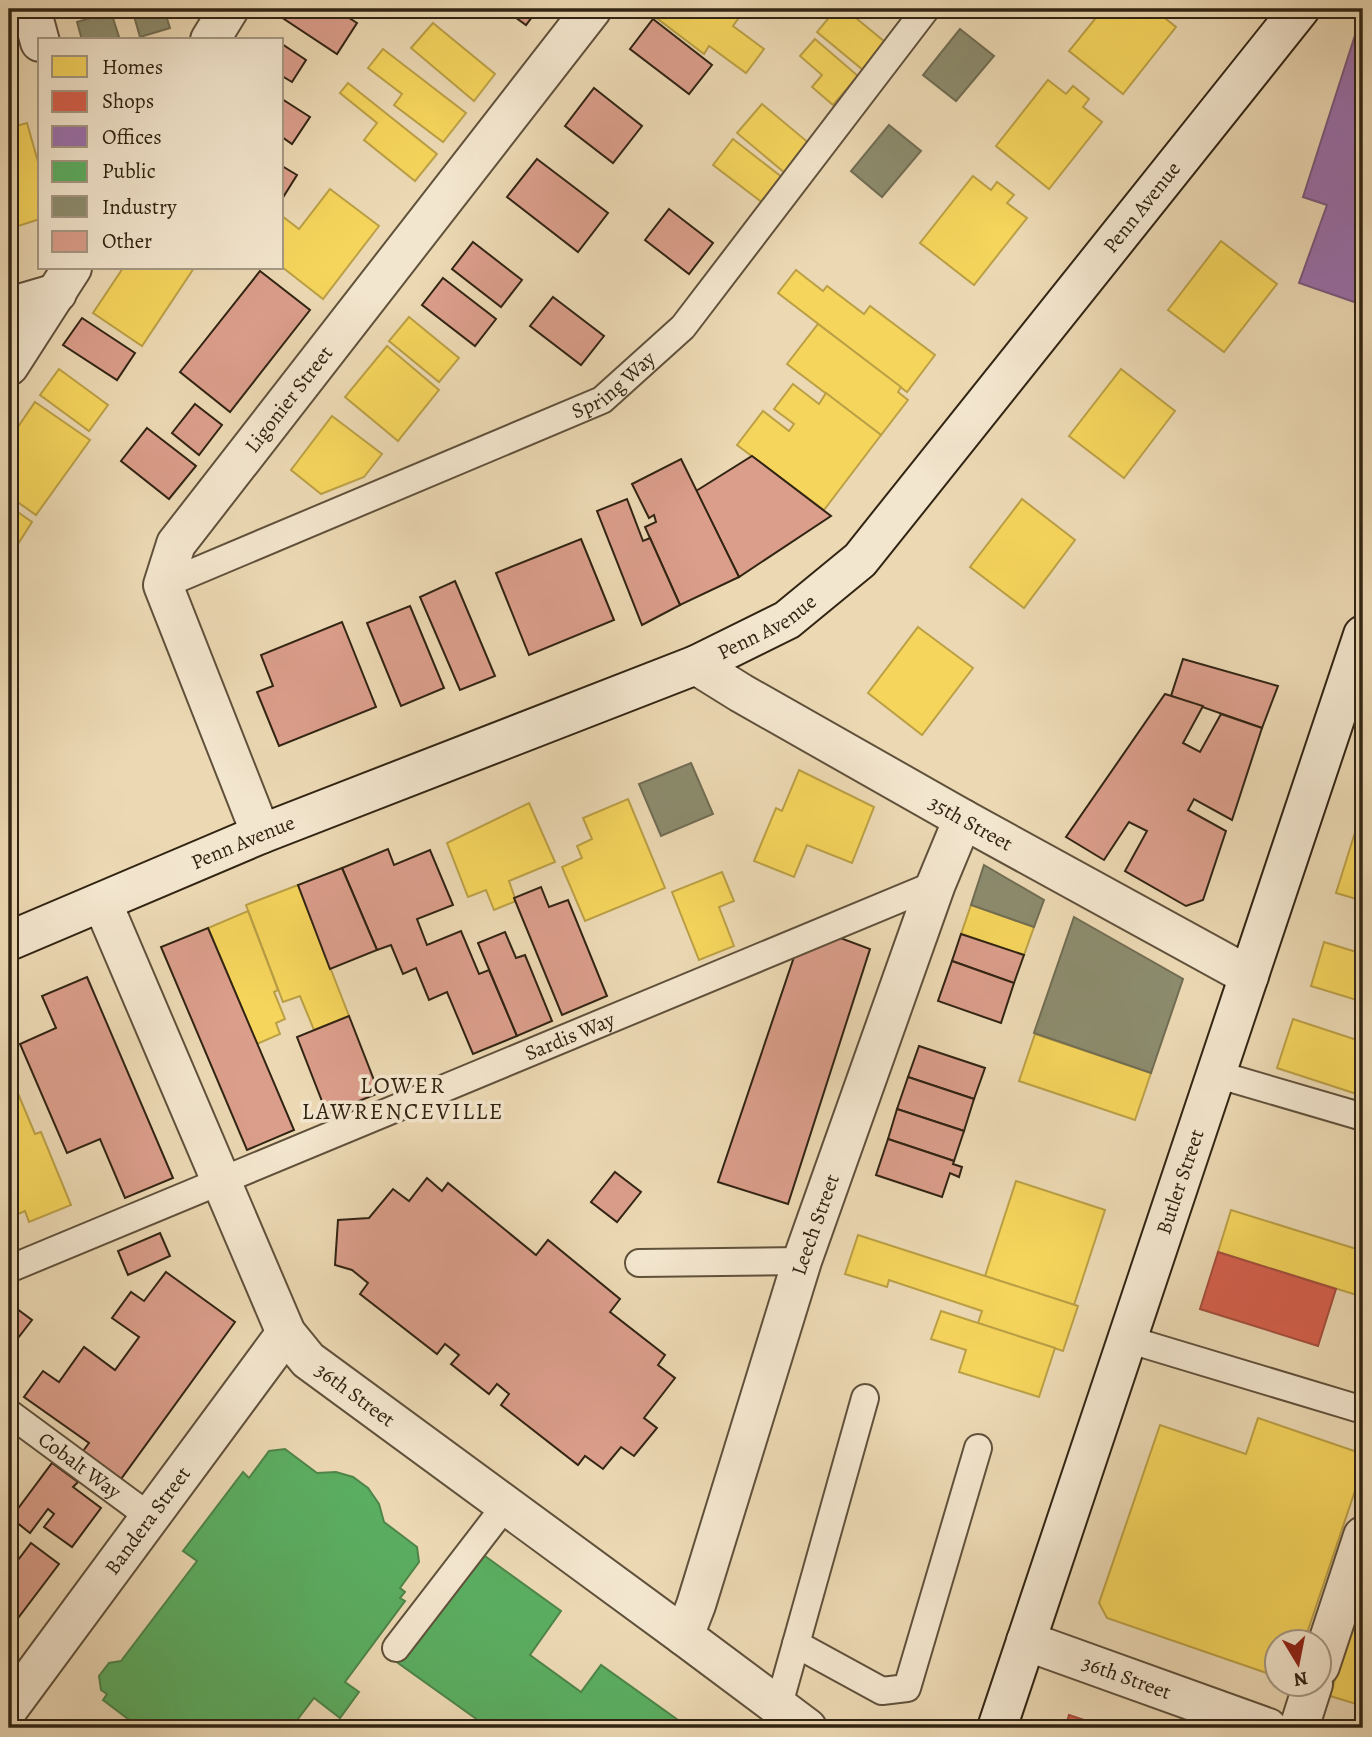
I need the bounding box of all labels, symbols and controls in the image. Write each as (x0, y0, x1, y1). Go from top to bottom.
legend (38, 38, 284, 270)
text: Homes (102, 53, 163, 81)
text: Shops (102, 87, 154, 115)
text: Offices (102, 123, 162, 151)
street label: Penn Avenue (1097, 155, 1187, 259)
text: Public (102, 157, 156, 185)
text: Industry (102, 193, 177, 221)
text: Other (102, 227, 152, 255)
street label: Ligonier Street (238, 340, 339, 458)
street label: Spring Way (567, 344, 662, 425)
street label: Penn Avenue (713, 588, 822, 666)
street label: 35th Street (924, 788, 1018, 858)
street label: Penn Avenue (187, 808, 299, 876)
street label: Sardis Way (520, 1005, 619, 1067)
district label: LOWER LAWRENCEVILLE (302, 1070, 504, 1127)
street label: Butler Street (1149, 1125, 1211, 1238)
street label: Leech Street (785, 1170, 846, 1278)
street label: 36th Street (310, 1356, 401, 1433)
street label: Cobalt Way (33, 1425, 127, 1506)
street label: Bandera Street (98, 1461, 197, 1580)
north arrow (1264, 1628, 1334, 1698)
street label: 36th Street (1078, 1648, 1175, 1706)
text: N (1292, 1665, 1310, 1693)

